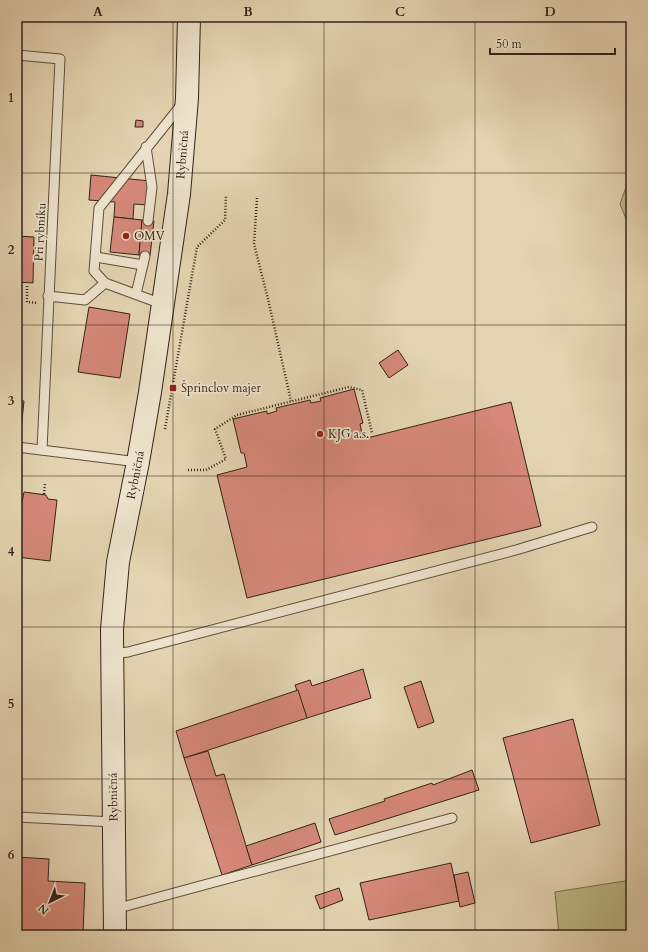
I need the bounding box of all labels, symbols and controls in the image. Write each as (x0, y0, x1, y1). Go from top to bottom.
text: A (93, 3, 103, 21)
text: B (243, 3, 253, 21)
text: C (395, 3, 405, 21)
text: D (544, 3, 556, 21)
scale bar (490, 30, 615, 56)
text: 50 m (496, 36, 523, 52)
text: 1 (8, 89, 14, 107)
street label: Rybničná (172, 129, 192, 180)
street label: Pri rybníku (30, 202, 50, 262)
place label: OMV (134, 228, 165, 244)
marker: OMV (121, 231, 131, 241)
text: 2 (8, 241, 15, 259)
place label: Šprinclov majer (181, 379, 261, 396)
marker: Šprinclov majer (168, 383, 178, 393)
text: 3 (8, 392, 15, 410)
place label: KJG a.s. (328, 426, 369, 442)
marker: KJG a.s. (315, 429, 325, 439)
street label: Rybničná (123, 449, 148, 501)
text: 4 (8, 543, 15, 561)
text: 5 (8, 695, 14, 713)
street label: Rybničná (105, 772, 121, 822)
text: 6 (8, 846, 15, 864)
north arrow (30, 882, 70, 922)
text: N (35, 900, 52, 918)

